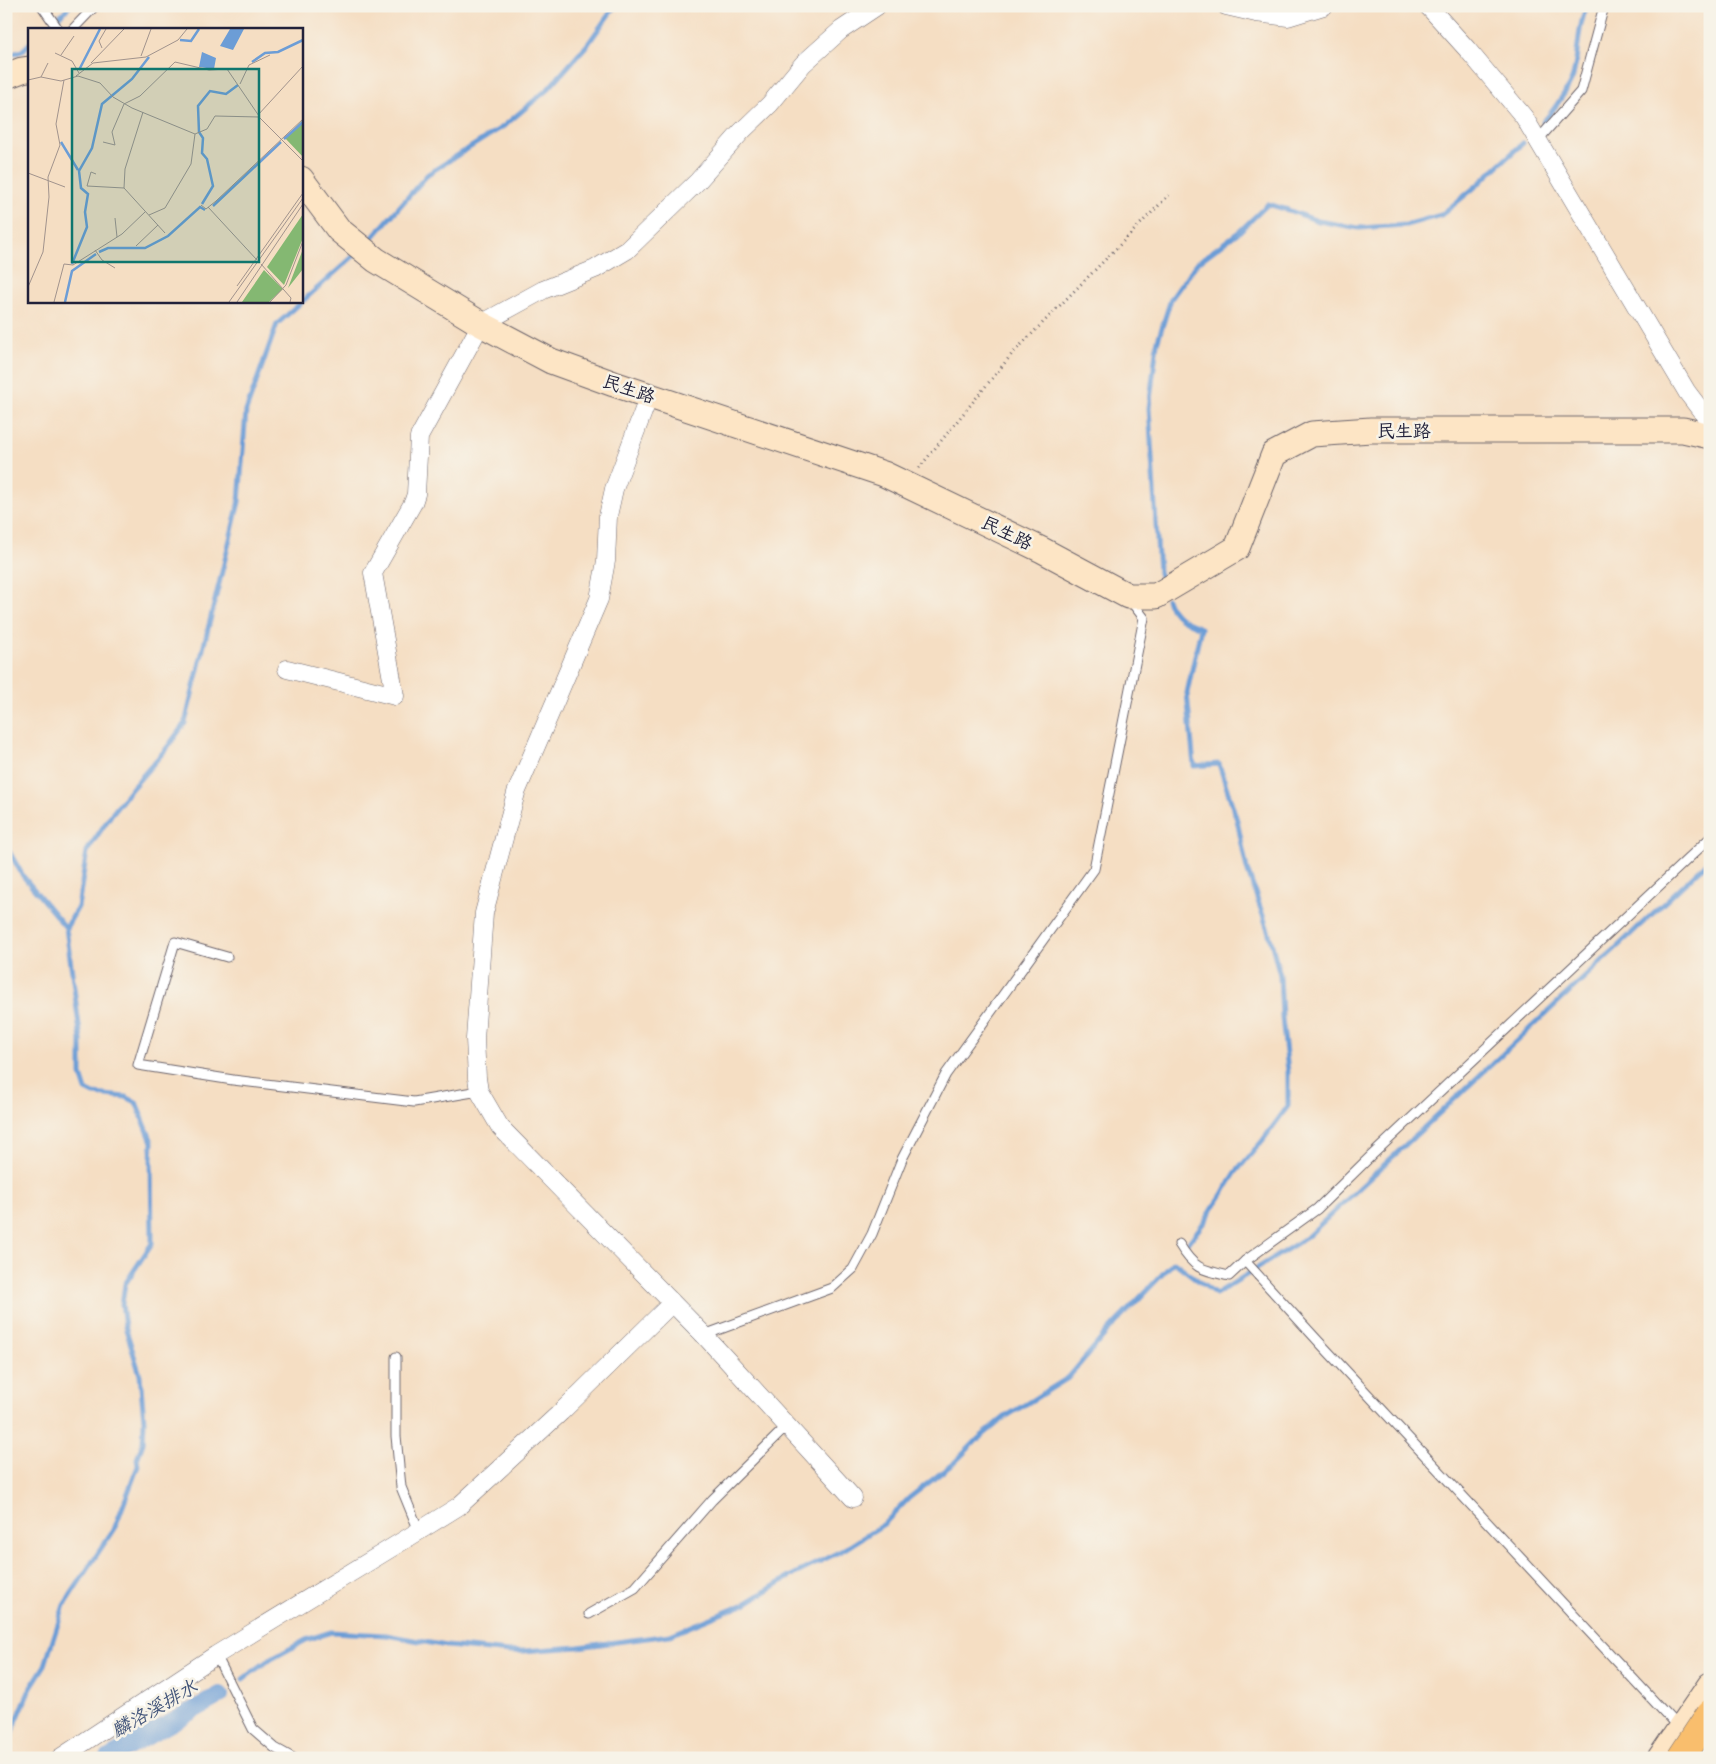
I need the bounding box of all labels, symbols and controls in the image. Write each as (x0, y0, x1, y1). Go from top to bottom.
inset map (28, 28, 302, 302)
street label: 民生路 (599, 370, 658, 412)
street label: 民生路 (1377, 420, 1431, 446)
street label: 民生路 (976, 511, 1036, 558)
water label: 麟洛溪排水 (107, 1674, 204, 1746)

